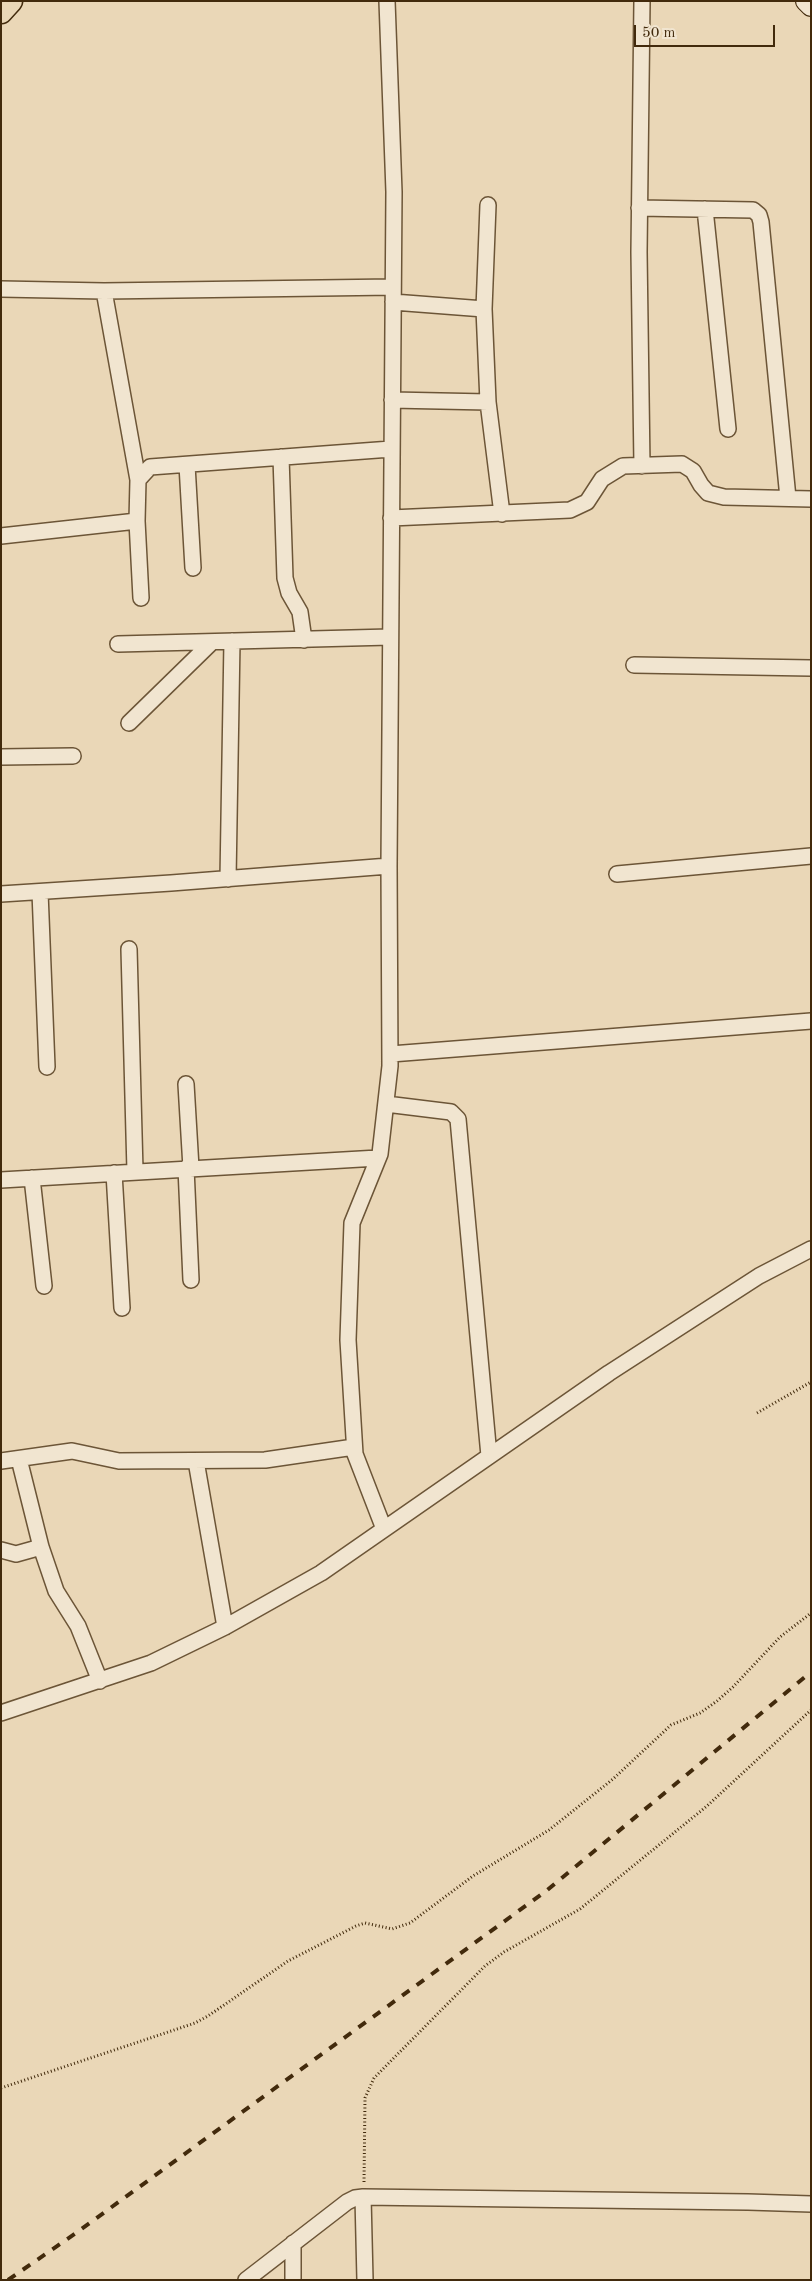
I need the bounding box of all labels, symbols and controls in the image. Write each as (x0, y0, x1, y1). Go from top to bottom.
scale bar (637, 15, 778, 47)
text: 50 m (642, 26, 676, 41)

